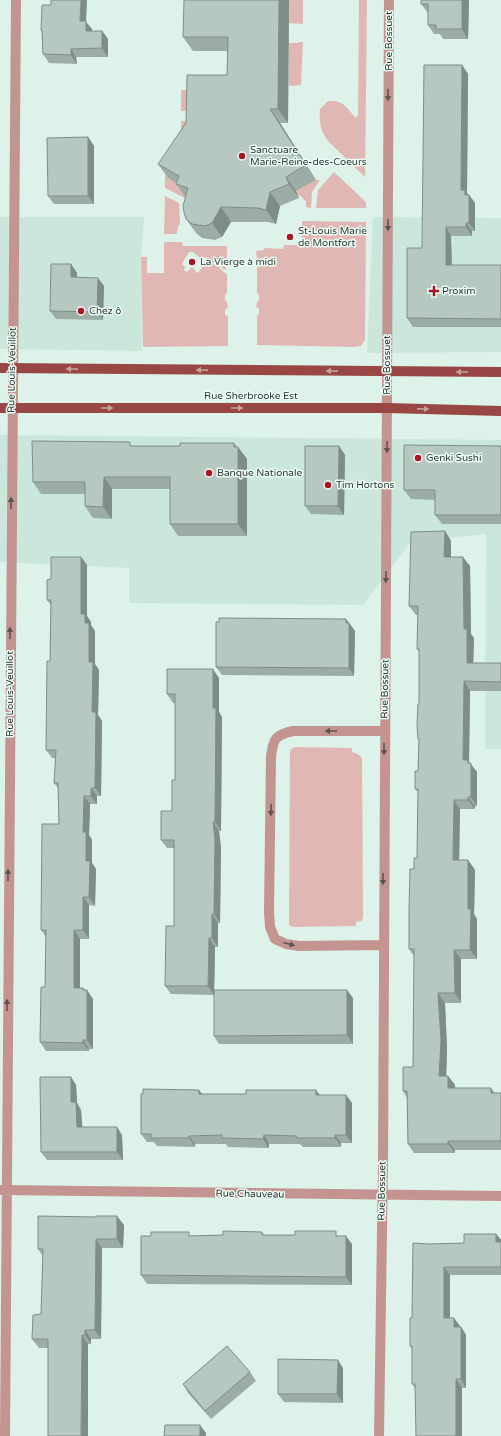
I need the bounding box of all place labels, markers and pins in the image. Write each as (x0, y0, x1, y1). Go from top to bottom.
place label: Sanctuare Marie-Reine-des-Coeurs (250, 144, 367, 168)
marker: Sanctuare Marie-Reine-des-Coeurs (237, 151, 247, 161)
place label: St-Louis Marie de Montfort (298, 225, 367, 249)
marker: St-Louis Marie de Montfort (285, 232, 295, 242)
place label: La Vierge à midi (200, 256, 276, 268)
marker: La Vierge à midi (187, 257, 197, 267)
place label: Proxim (442, 285, 475, 297)
marker: Proxim (429, 286, 439, 296)
place label: Chez ô (89, 305, 121, 317)
marker: Chez ô (76, 306, 86, 316)
place label: Genki Sushi (426, 452, 481, 464)
marker: Genki Sushi (413, 453, 423, 463)
place label: Banque Nationale (217, 467, 302, 479)
marker: Banque Nationale (204, 468, 214, 478)
place label: Tim Hortons (336, 479, 394, 491)
marker: Tim Hortons (323, 480, 333, 490)

